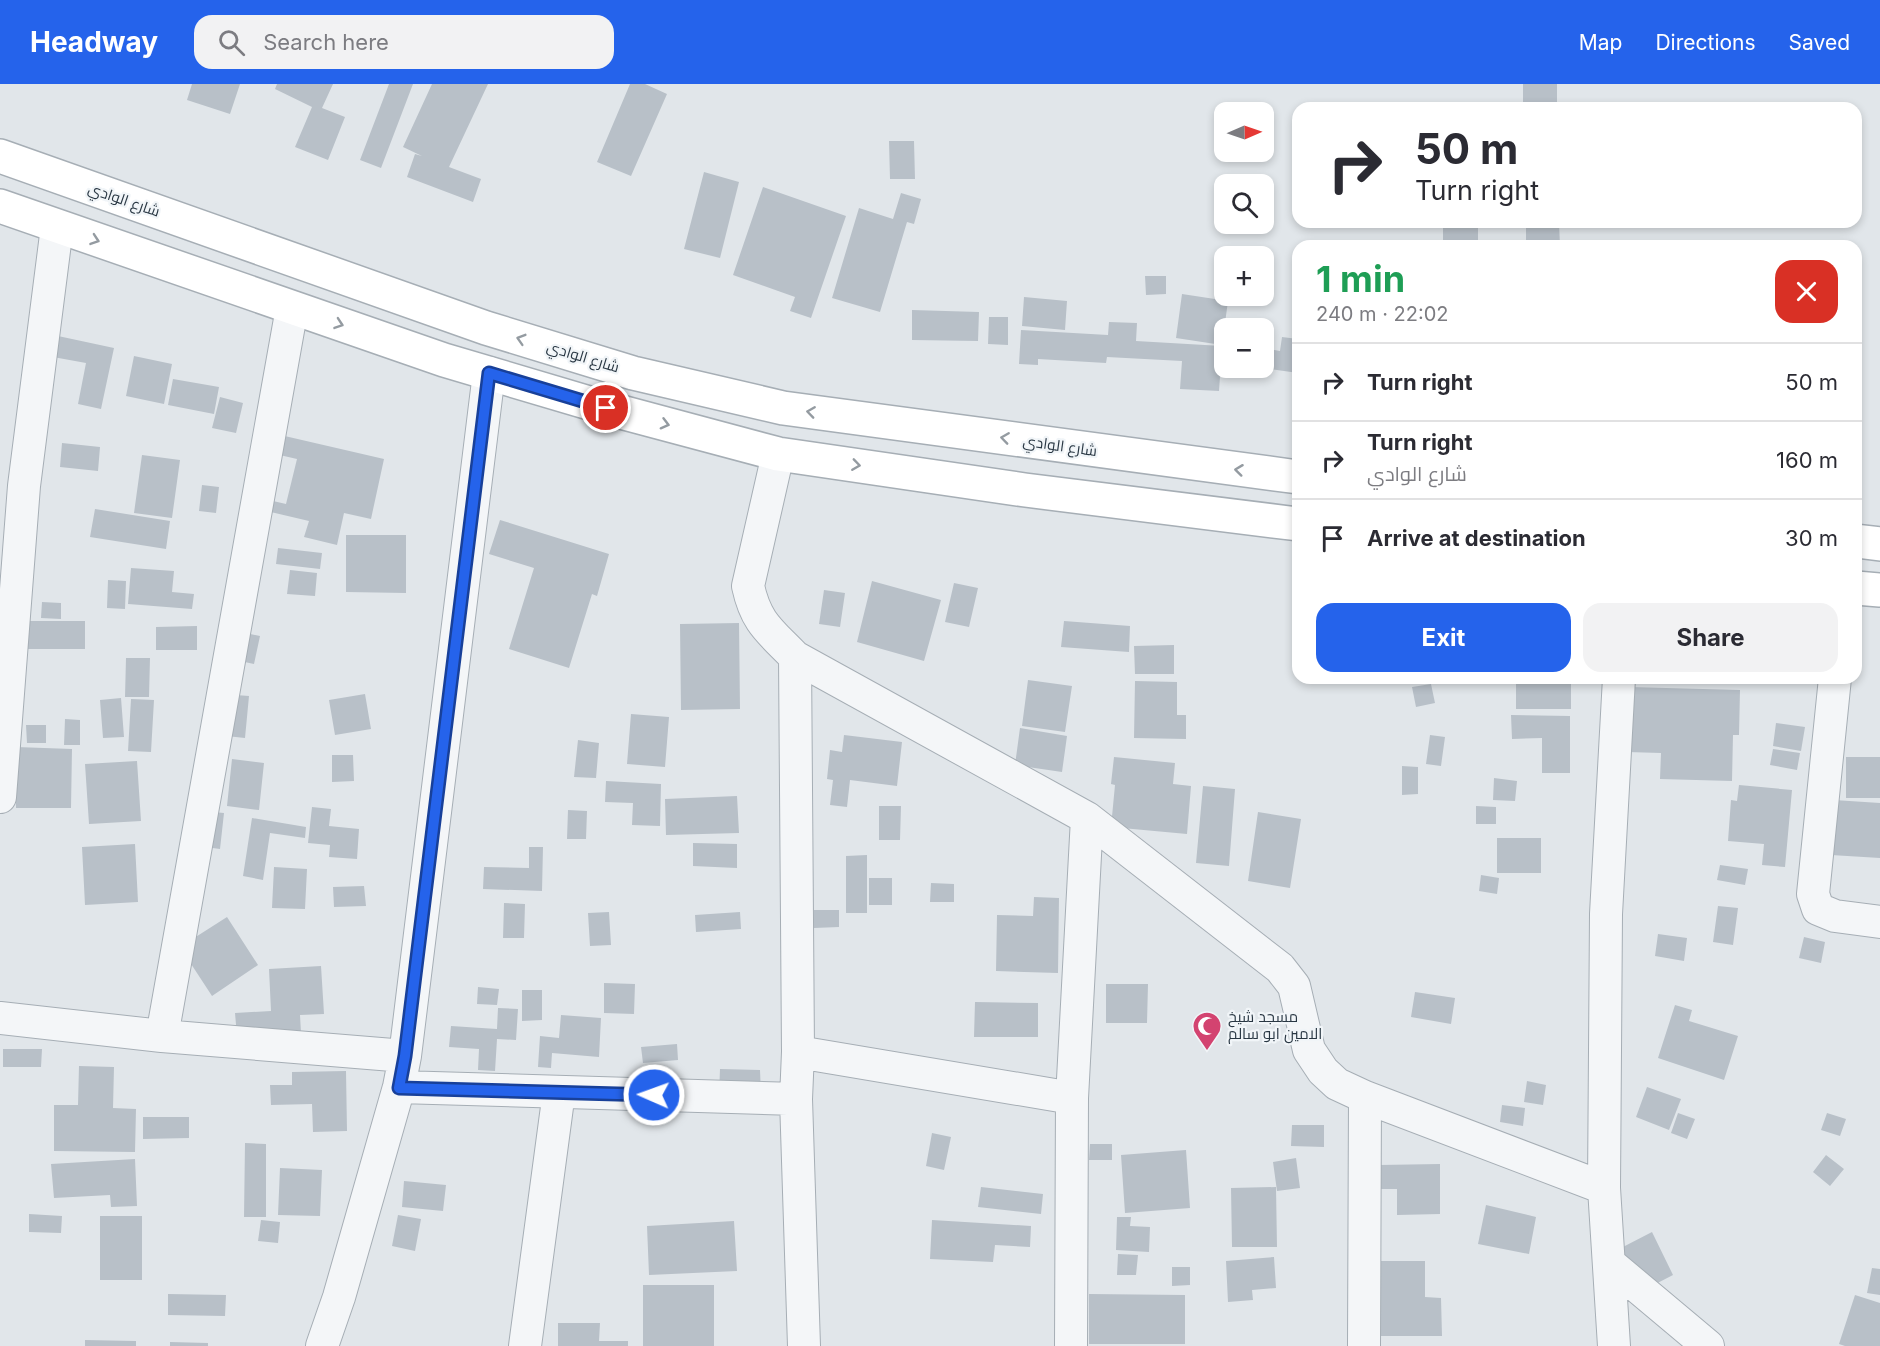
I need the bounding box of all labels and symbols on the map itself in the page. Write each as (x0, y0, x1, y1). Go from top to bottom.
north arrow (1214, 102, 1274, 162)
street label: شارع الوادي (85, 178, 163, 224)
one-way arrow (89, 233, 100, 246)
one-way arrow (333, 316, 344, 329)
one-way arrow (516, 333, 527, 346)
street label: شارع الوادي (544, 336, 622, 379)
pin (580, 382, 631, 433)
one-way arrow (807, 406, 816, 418)
one-way arrow (660, 417, 670, 429)
street label: شارع الوادي (1021, 431, 1098, 463)
one-way arrow (1000, 433, 1009, 445)
one-way arrow (851, 458, 860, 470)
one-way arrow (1235, 464, 1244, 476)
place label: مسجد شيخ الامين ابو سالم (1228, 1007, 1322, 1044)
mosque icon: مسجد شيخ الامين ابو سالم (1191, 1010, 1223, 1052)
position arrow (622, 1063, 686, 1127)

